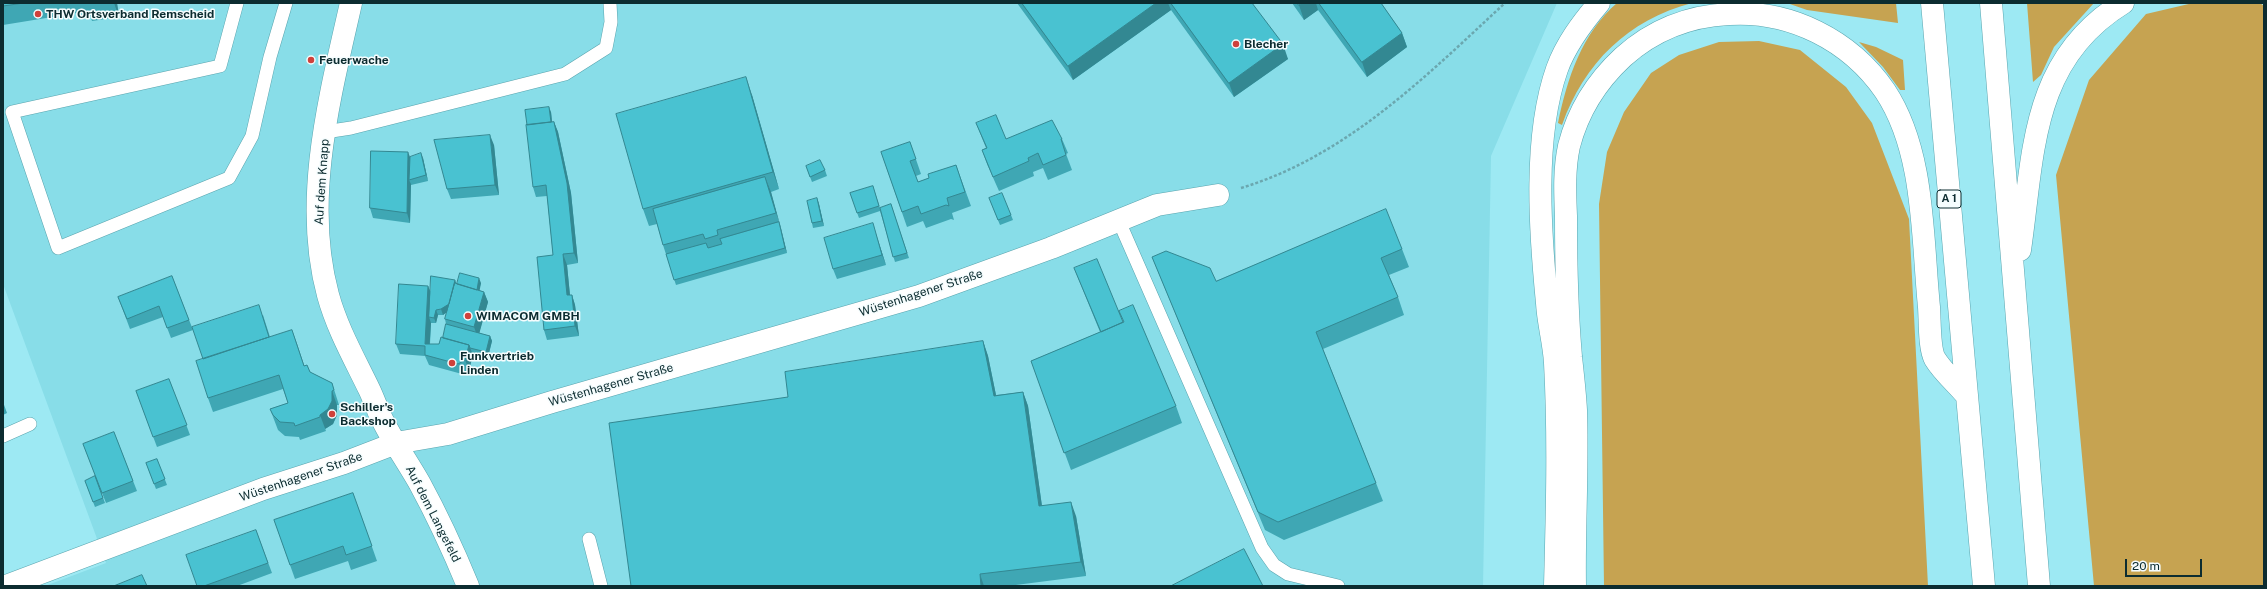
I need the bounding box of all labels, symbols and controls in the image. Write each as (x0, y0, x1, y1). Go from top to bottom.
place label: THW Ortsverband Remscheid (46, 7, 214, 21)
marker: THW Ortsverband Remscheid (33, 9, 43, 19)
place label: Blecher (1244, 37, 1288, 51)
marker: Blecher (1231, 39, 1241, 49)
place label: Feuerwache (319, 53, 389, 67)
marker: Feuerwache (306, 55, 316, 65)
street label: Auf dem Knapp (312, 138, 332, 226)
road number: A 1 (1937, 190, 1961, 208)
street label: Wüstenhagener Straße (857, 266, 985, 320)
place label: WIMACOM GMBH (476, 309, 580, 323)
marker: WIMACOM GMBH (463, 311, 473, 321)
place label: Funkvertrieb Linden (460, 349, 534, 377)
marker: Funkvertrieb Linden (447, 358, 457, 368)
street label: Wüstenhagener Straße (547, 360, 675, 410)
place label: Schiller's Backshop (340, 400, 396, 428)
marker: Schiller's Backshop (327, 409, 337, 419)
street label: Wüstenhagener Straße (238, 449, 364, 505)
street label: Auf dem Langefeld (402, 463, 464, 565)
scale bar (2127, 551, 2204, 577)
text: 20 m (2132, 559, 2160, 573)

